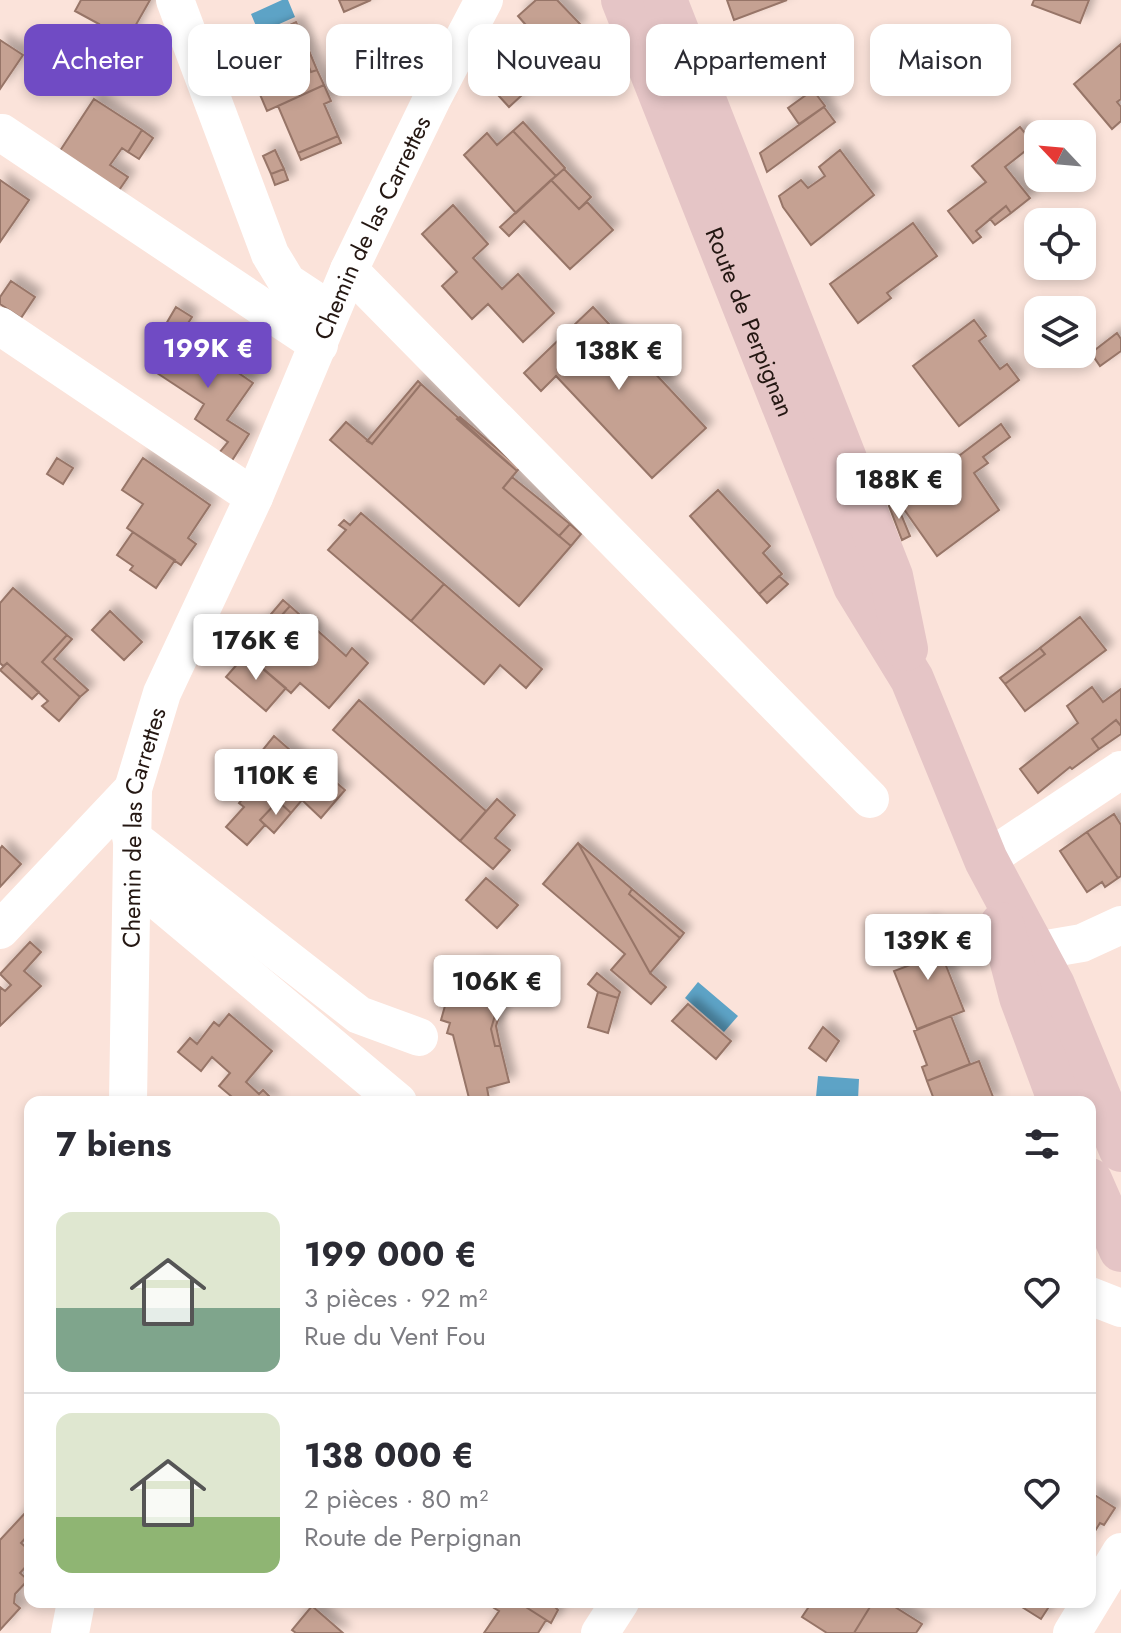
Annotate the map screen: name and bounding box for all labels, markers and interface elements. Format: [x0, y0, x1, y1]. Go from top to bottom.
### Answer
chip: Acheter [24, 24, 172, 96]
chip: Louer [188, 24, 310, 96]
chip: Filtres [326, 24, 452, 96]
chip: Nouveau [468, 24, 630, 96]
chip: Appartement [646, 24, 854, 96]
chip: Maison [870, 24, 1011, 96]
street label: Chemin de las Carrettes [304, 110, 439, 345]
north arrow [1024, 120, 1096, 192]
map controls [1024, 120, 1096, 368]
button: locate [1024, 208, 1096, 280]
street label: Route de Perpignan [697, 222, 804, 422]
button: layers [1024, 296, 1096, 368]
pin: 199K € [143, 322, 273, 390]
pin: 138K € [554, 324, 684, 392]
text: 199K € [162, 329, 254, 367]
text: 138K € [575, 331, 663, 369]
pin: 188K € [834, 453, 964, 521]
text: 188K € [855, 460, 943, 498]
pin: 176K € [191, 614, 321, 682]
text: 176K € [211, 621, 301, 659]
street label: Chemin de las Carrettes [113, 703, 174, 948]
pin: 110K € [211, 749, 341, 817]
text: 110K € [233, 756, 319, 794]
pin: 139K € [863, 914, 993, 982]
text: 139K € [883, 921, 973, 959]
pin: 106K € [432, 955, 562, 1023]
text: 106K € [452, 962, 542, 1000]
text: 7 biens [56, 1120, 172, 1169]
icon: filters [1020, 1122, 1064, 1166]
text: 199 000 € [304, 1230, 477, 1279]
icon: home [120, 1244, 216, 1340]
icon: heart [1020, 1270, 1064, 1314]
text: 3 pièces · 92 m² [304, 1279, 488, 1317]
text: Rue du Vent Fou [304, 1317, 486, 1355]
text: 138 000 € [304, 1431, 474, 1480]
icon: home [120, 1445, 216, 1541]
icon: heart [1020, 1471, 1064, 1515]
text: 2 pièces · 80 m² [304, 1480, 488, 1518]
text: Route de Perpignan [304, 1518, 522, 1556]

